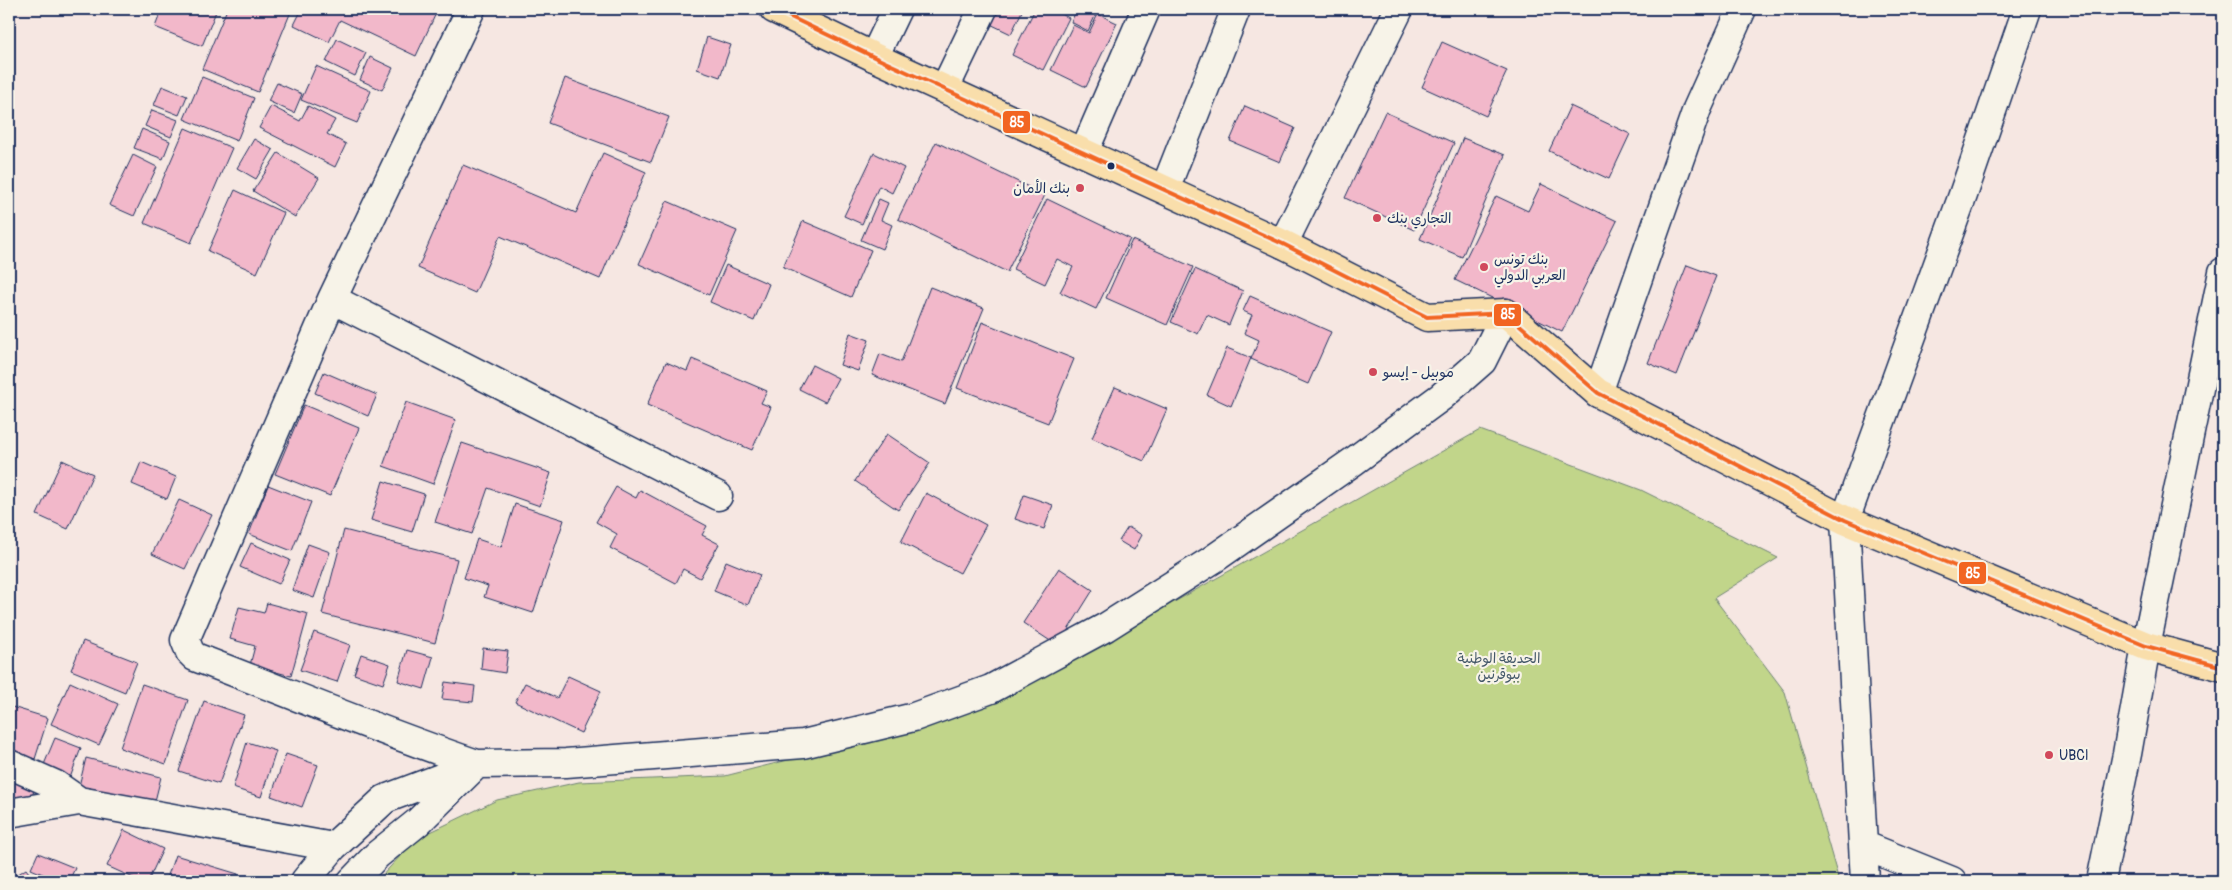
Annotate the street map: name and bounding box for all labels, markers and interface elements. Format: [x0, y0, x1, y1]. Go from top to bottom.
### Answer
line badge: 85 [1002, 110, 1031, 134]
text: 85 [1010, 114, 1025, 131]
unlabelled marker [1106, 161, 1116, 171]
place label: بنك الأمان [1013, 179, 1070, 197]
marker: بنك الأمان [1074, 182, 1086, 194]
place label: التجاري بنك [1387, 210, 1451, 229]
marker: التجاري بنك [1371, 212, 1383, 224]
place label: بنك تونس العربي الدولي [1494, 251, 1566, 288]
marker: بنك تونس العربي الدولي [1478, 261, 1490, 273]
line badge: 85 [1493, 303, 1522, 327]
text: 85 [1501, 306, 1516, 323]
place label: موبيل - إيسو [1382, 364, 1454, 381]
marker: موبيل - إيسو [1367, 366, 1379, 378]
line badge: 85 [1958, 561, 1987, 585]
text: 85 [1966, 565, 1981, 582]
park label: الحديقة الوطنية ببوقرنين [1458, 650, 1540, 683]
place label: UBCI [2059, 747, 2089, 764]
marker: UBCI [2043, 749, 2055, 761]

